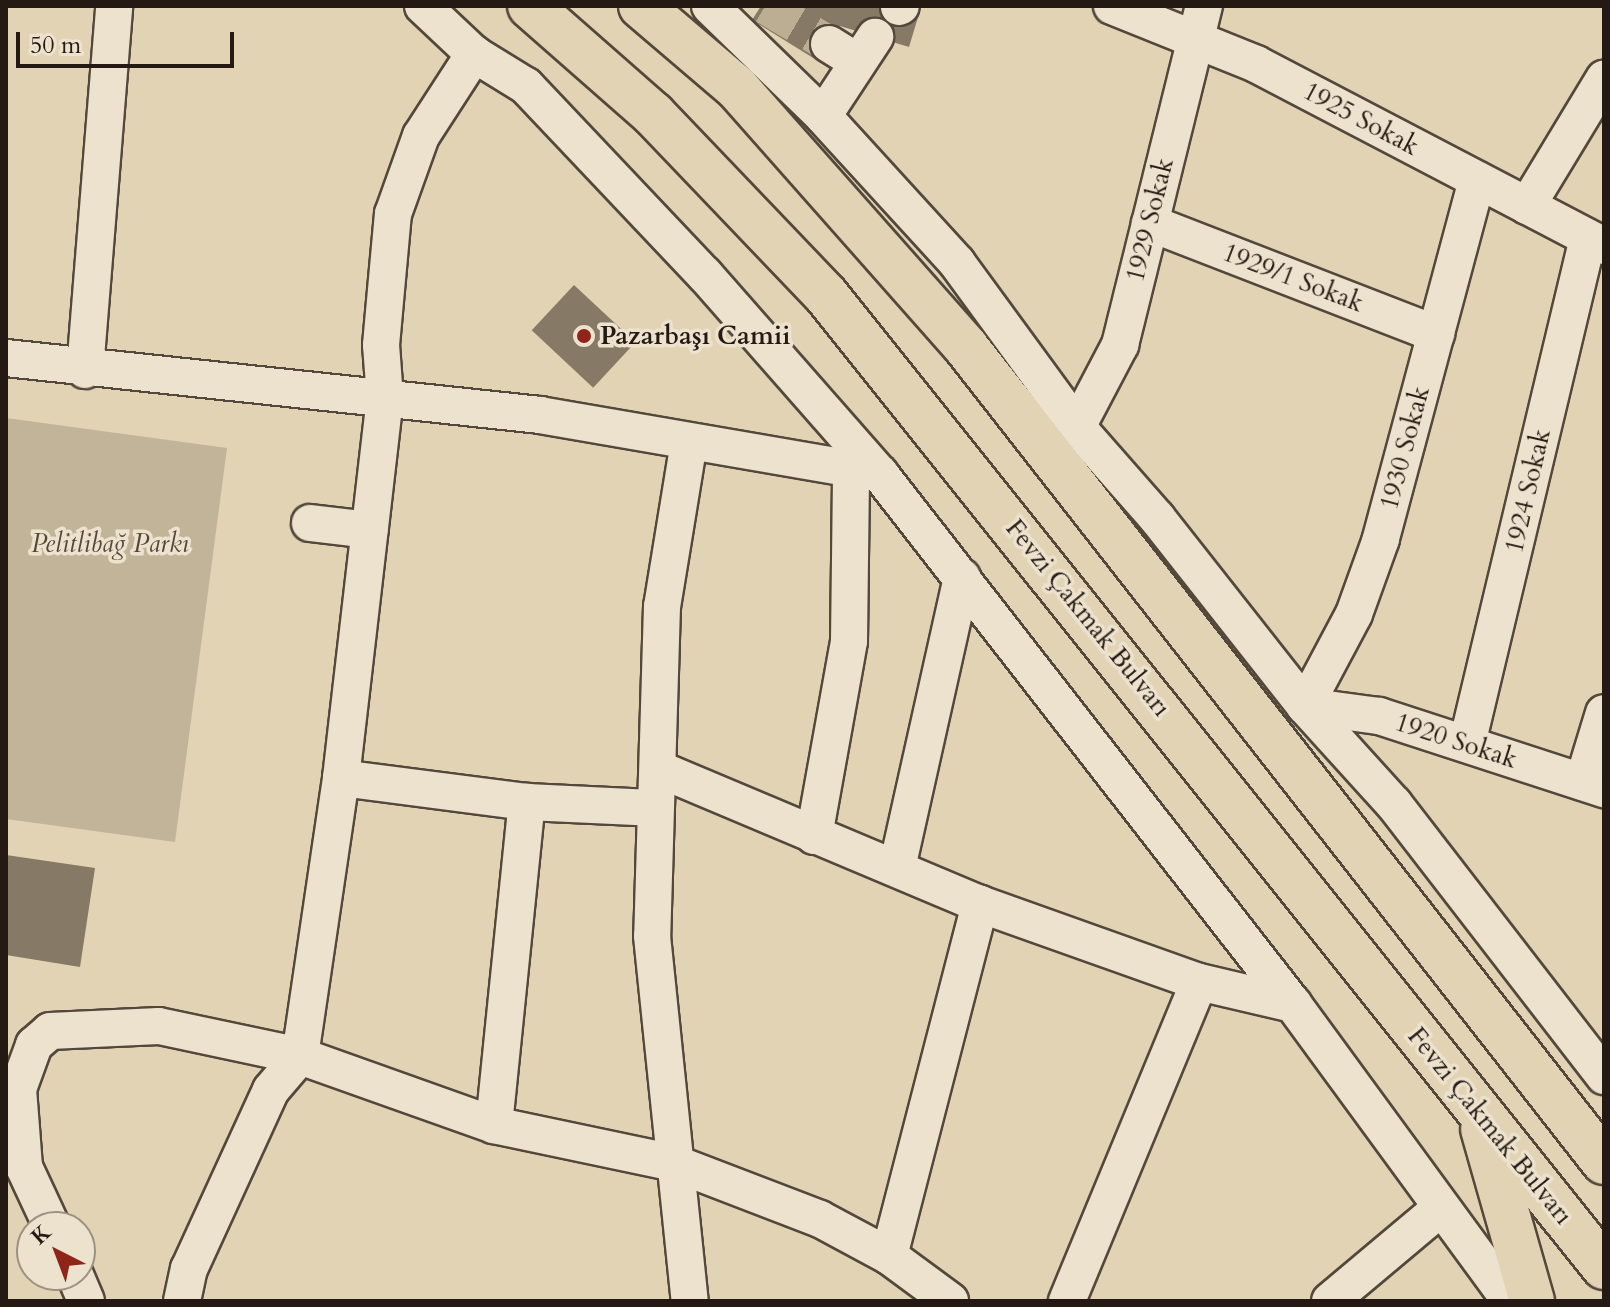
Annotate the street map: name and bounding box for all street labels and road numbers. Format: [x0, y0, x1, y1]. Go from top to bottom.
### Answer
street label: 1925 Sokak [1298, 76, 1424, 162]
street label: 1929 Sokak [1120, 155, 1180, 285]
street label: 1929/1 Sokak [1218, 237, 1368, 319]
street label: 1930 Sokak [1374, 383, 1436, 513]
street label: 1924 Sokak [1499, 426, 1557, 556]
street label: Fevzi Çakmak Bulvarı [999, 513, 1177, 723]
street label: 1920 Sokak [1391, 707, 1521, 775]
street label: Fevzi Çakmak Bulvarı [1401, 1021, 1579, 1231]

